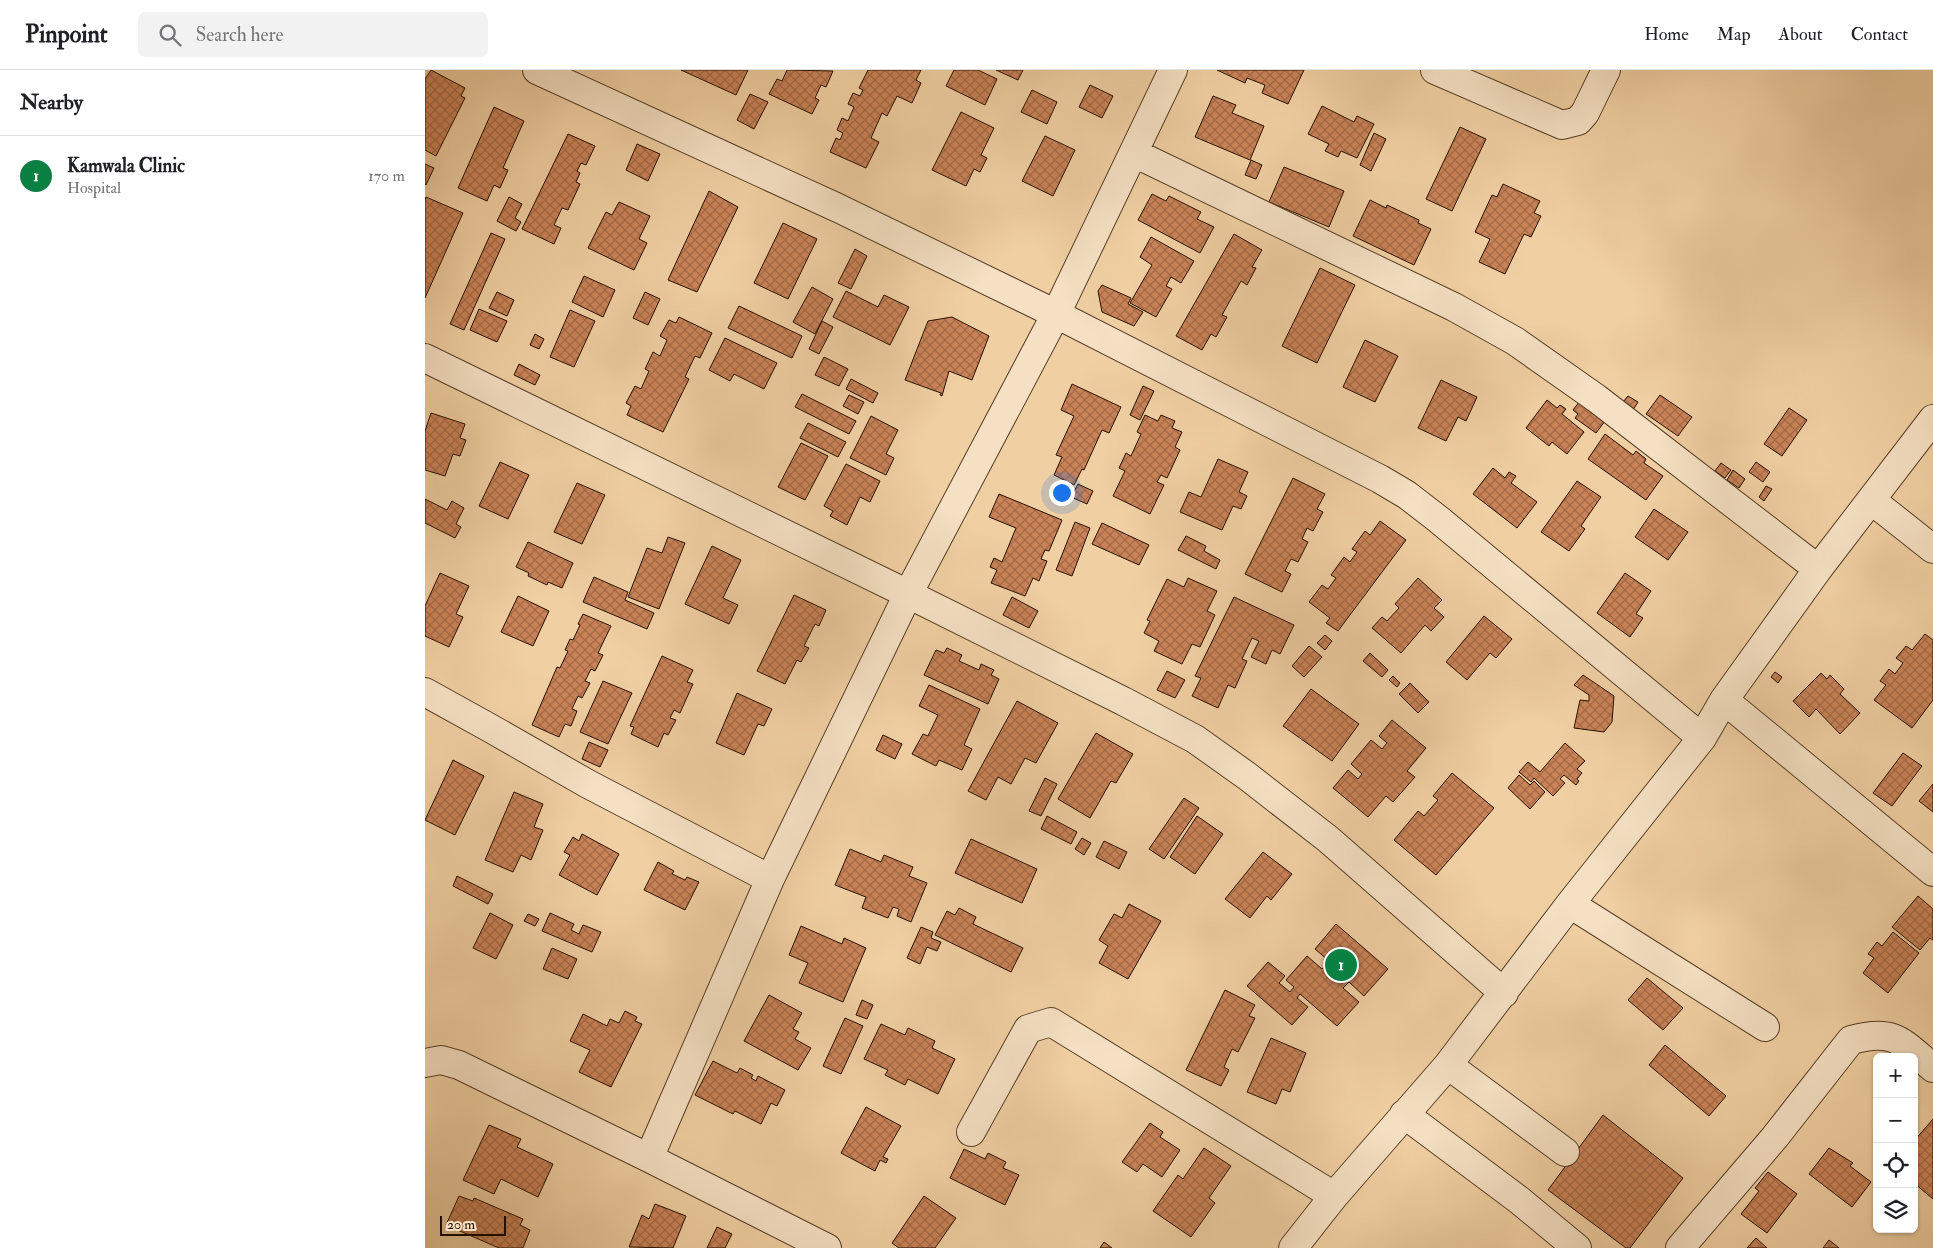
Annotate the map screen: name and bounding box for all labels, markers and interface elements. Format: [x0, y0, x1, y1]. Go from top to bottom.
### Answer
search box [138, 12, 488, 57]
text: Pinpoint [25, 19, 108, 50]
icon: search [156, 21, 184, 49]
text: Search here [196, 23, 283, 47]
text: Home [1644, 23, 1689, 46]
text: Map [1717, 23, 1751, 46]
text: About [1779, 23, 1823, 46]
text: Contact [1851, 23, 1908, 46]
text: Nearby [20, 89, 83, 116]
text: Kamwala Clinic [67, 154, 185, 178]
text: 1 [33, 166, 39, 186]
text: 170 m [368, 166, 405, 186]
text: Hospital [67, 178, 121, 198]
your location [1049, 480, 1075, 506]
pin: 1 [1325, 946, 1357, 984]
map controls [1873, 1053, 1918, 1233]
button: + [1873, 1053, 1918, 1098]
button: − [1873, 1098, 1918, 1143]
button: locate [1873, 1143, 1918, 1188]
button: layers [1873, 1188, 1918, 1233]
scale bar [440, 1213, 506, 1236]
text: 20 m [447, 1216, 475, 1233]

